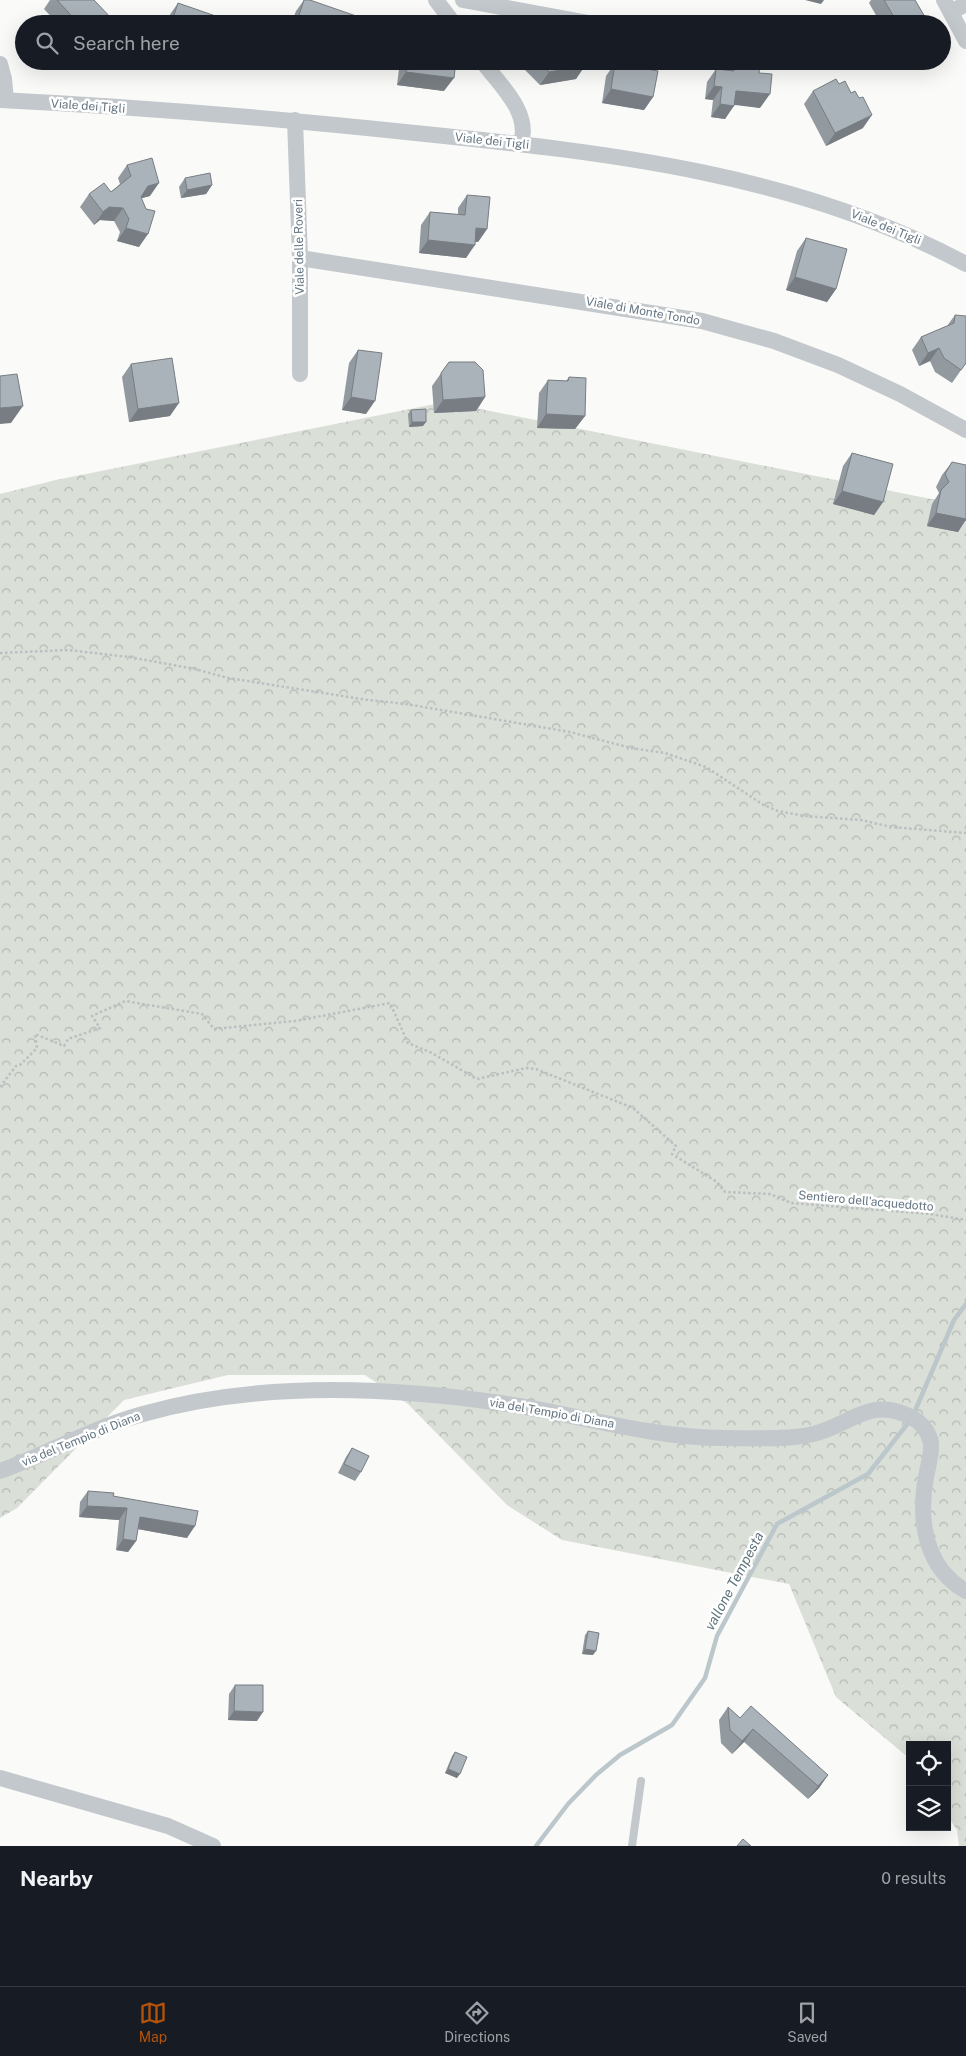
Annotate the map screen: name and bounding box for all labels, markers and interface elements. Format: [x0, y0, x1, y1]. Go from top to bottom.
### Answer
search box [15, 15, 951, 70]
icon: search [33, 29, 61, 57]
text: Search here [73, 32, 180, 54]
street label: Viale dei Tigli [50, 96, 126, 116]
street label: Viale dei Tigli [454, 130, 530, 152]
street label: Viale delle Roveri [291, 199, 307, 295]
street label: Viale dei Tigli [849, 207, 923, 247]
street label: Viale di Monte Tondo [585, 294, 701, 328]
street label: Sentiero dell'acquedotto [798, 1188, 935, 1214]
street label: via del Tempio di Diana [488, 1395, 616, 1431]
street label: via del Tempio di Diana [20, 1409, 142, 1469]
water label: vallone Tempesta [701, 1529, 767, 1633]
map controls [906, 1741, 951, 1831]
button: locate [906, 1741, 951, 1786]
button: layers [906, 1786, 951, 1831]
text: Nearby [20, 1866, 93, 1891]
text: 0 results [881, 1869, 946, 1888]
tab: Map [139, 1999, 167, 2045]
tab: Directions [444, 1999, 510, 2045]
tab: Saved [787, 1999, 827, 2045]

